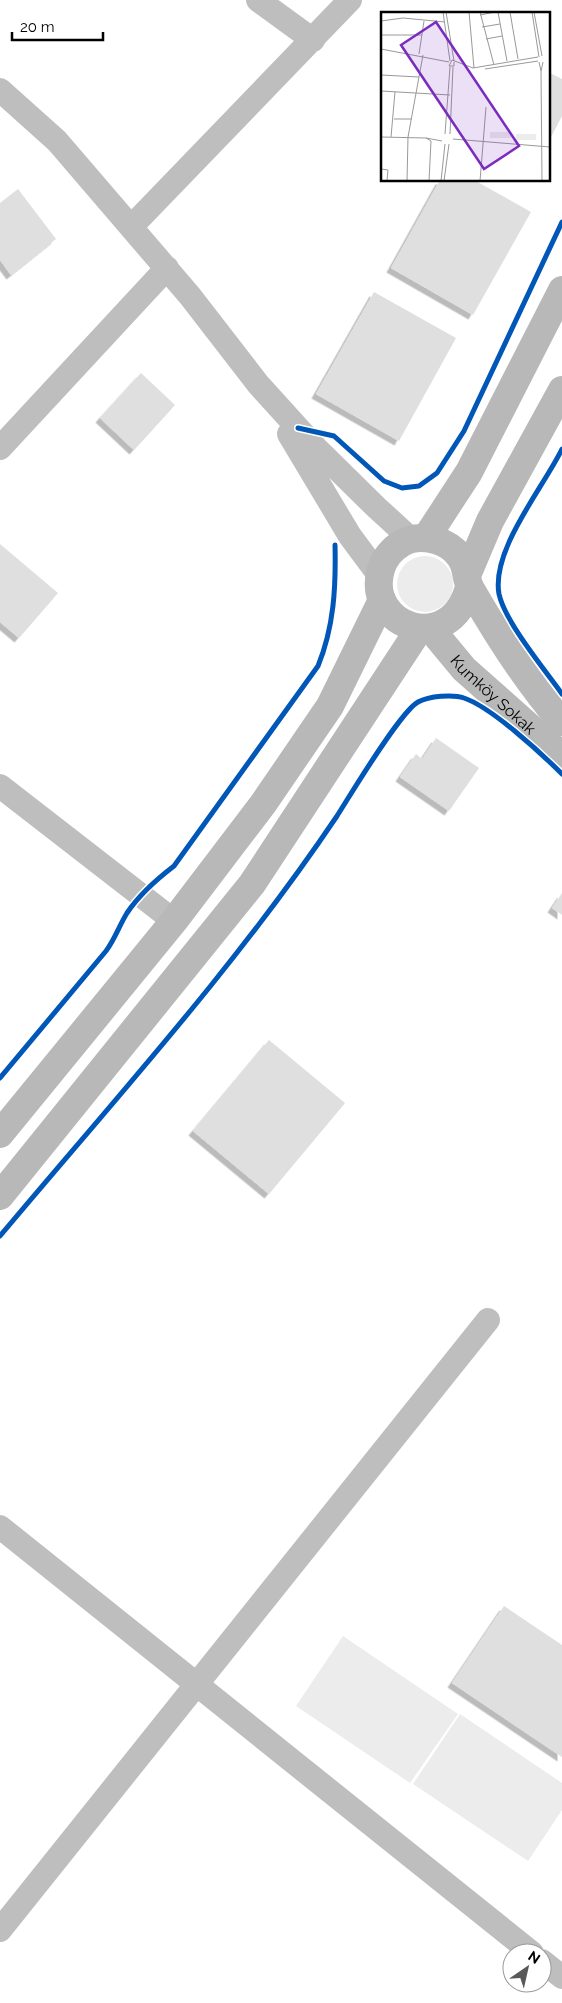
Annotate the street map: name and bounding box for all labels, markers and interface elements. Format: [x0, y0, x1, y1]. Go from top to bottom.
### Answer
scale bar [12, 10, 104, 42]
inset map [381, 12, 550, 181]
text: 20 m [20, 18, 55, 36]
street label: Kumköy Sokak [447, 651, 540, 738]
north arrow [502, 1943, 552, 1993]
text: N [525, 1948, 543, 1967]

